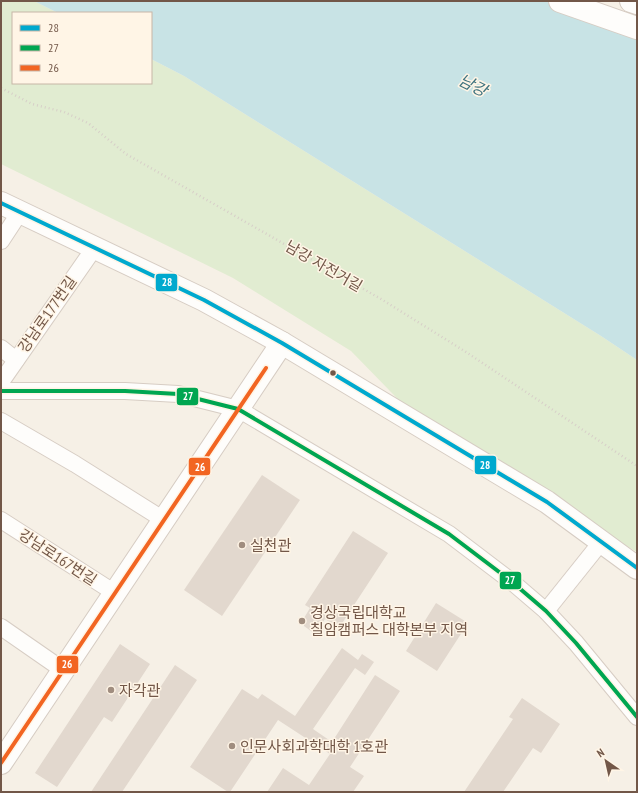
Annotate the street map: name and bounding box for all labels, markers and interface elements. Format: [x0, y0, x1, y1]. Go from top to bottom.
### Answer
legend [12, 12, 152, 84]
text: 28 [48, 20, 59, 35]
text: 27 [48, 40, 59, 55]
text: 26 [48, 60, 59, 75]
water label: 남강 [455, 69, 493, 102]
street label: 남강 자전거길 [282, 236, 366, 296]
street label: 강남로177번길 [14, 272, 80, 356]
line badge: 28 [155, 273, 178, 292]
text: 28 [162, 275, 172, 289]
unlabelled marker [328, 368, 338, 378]
line badge: 27 [176, 387, 199, 406]
text: 27 [183, 389, 193, 403]
line badge: 28 [474, 455, 497, 475]
line badge: 26 [188, 457, 211, 476]
text: 28 [480, 458, 490, 472]
text: 26 [195, 460, 205, 474]
street label: 강남로167번길 [15, 525, 101, 589]
place label: 실천관 [250, 536, 292, 555]
marker: 실천관 [237, 540, 247, 550]
line badge: 27 [499, 571, 522, 590]
text: 27 [505, 573, 515, 587]
place label: 경상국립대학교 칠암캠퍼스 대학본부 지역 [310, 603, 468, 639]
marker: 경상국립대학교 칠암캠퍼스 대학본부 지역 [297, 616, 307, 626]
line badge: 26 [56, 655, 79, 674]
text: 26 [62, 657, 72, 671]
place label: 자각관 [119, 681, 161, 700]
marker: 자각관 [106, 685, 116, 695]
place label: 인문사회과학대학 1호관 [240, 737, 388, 756]
marker: 인문사회과학대학 1호관 [227, 741, 237, 751]
north arrow [586, 741, 626, 781]
text: N [594, 745, 607, 760]

